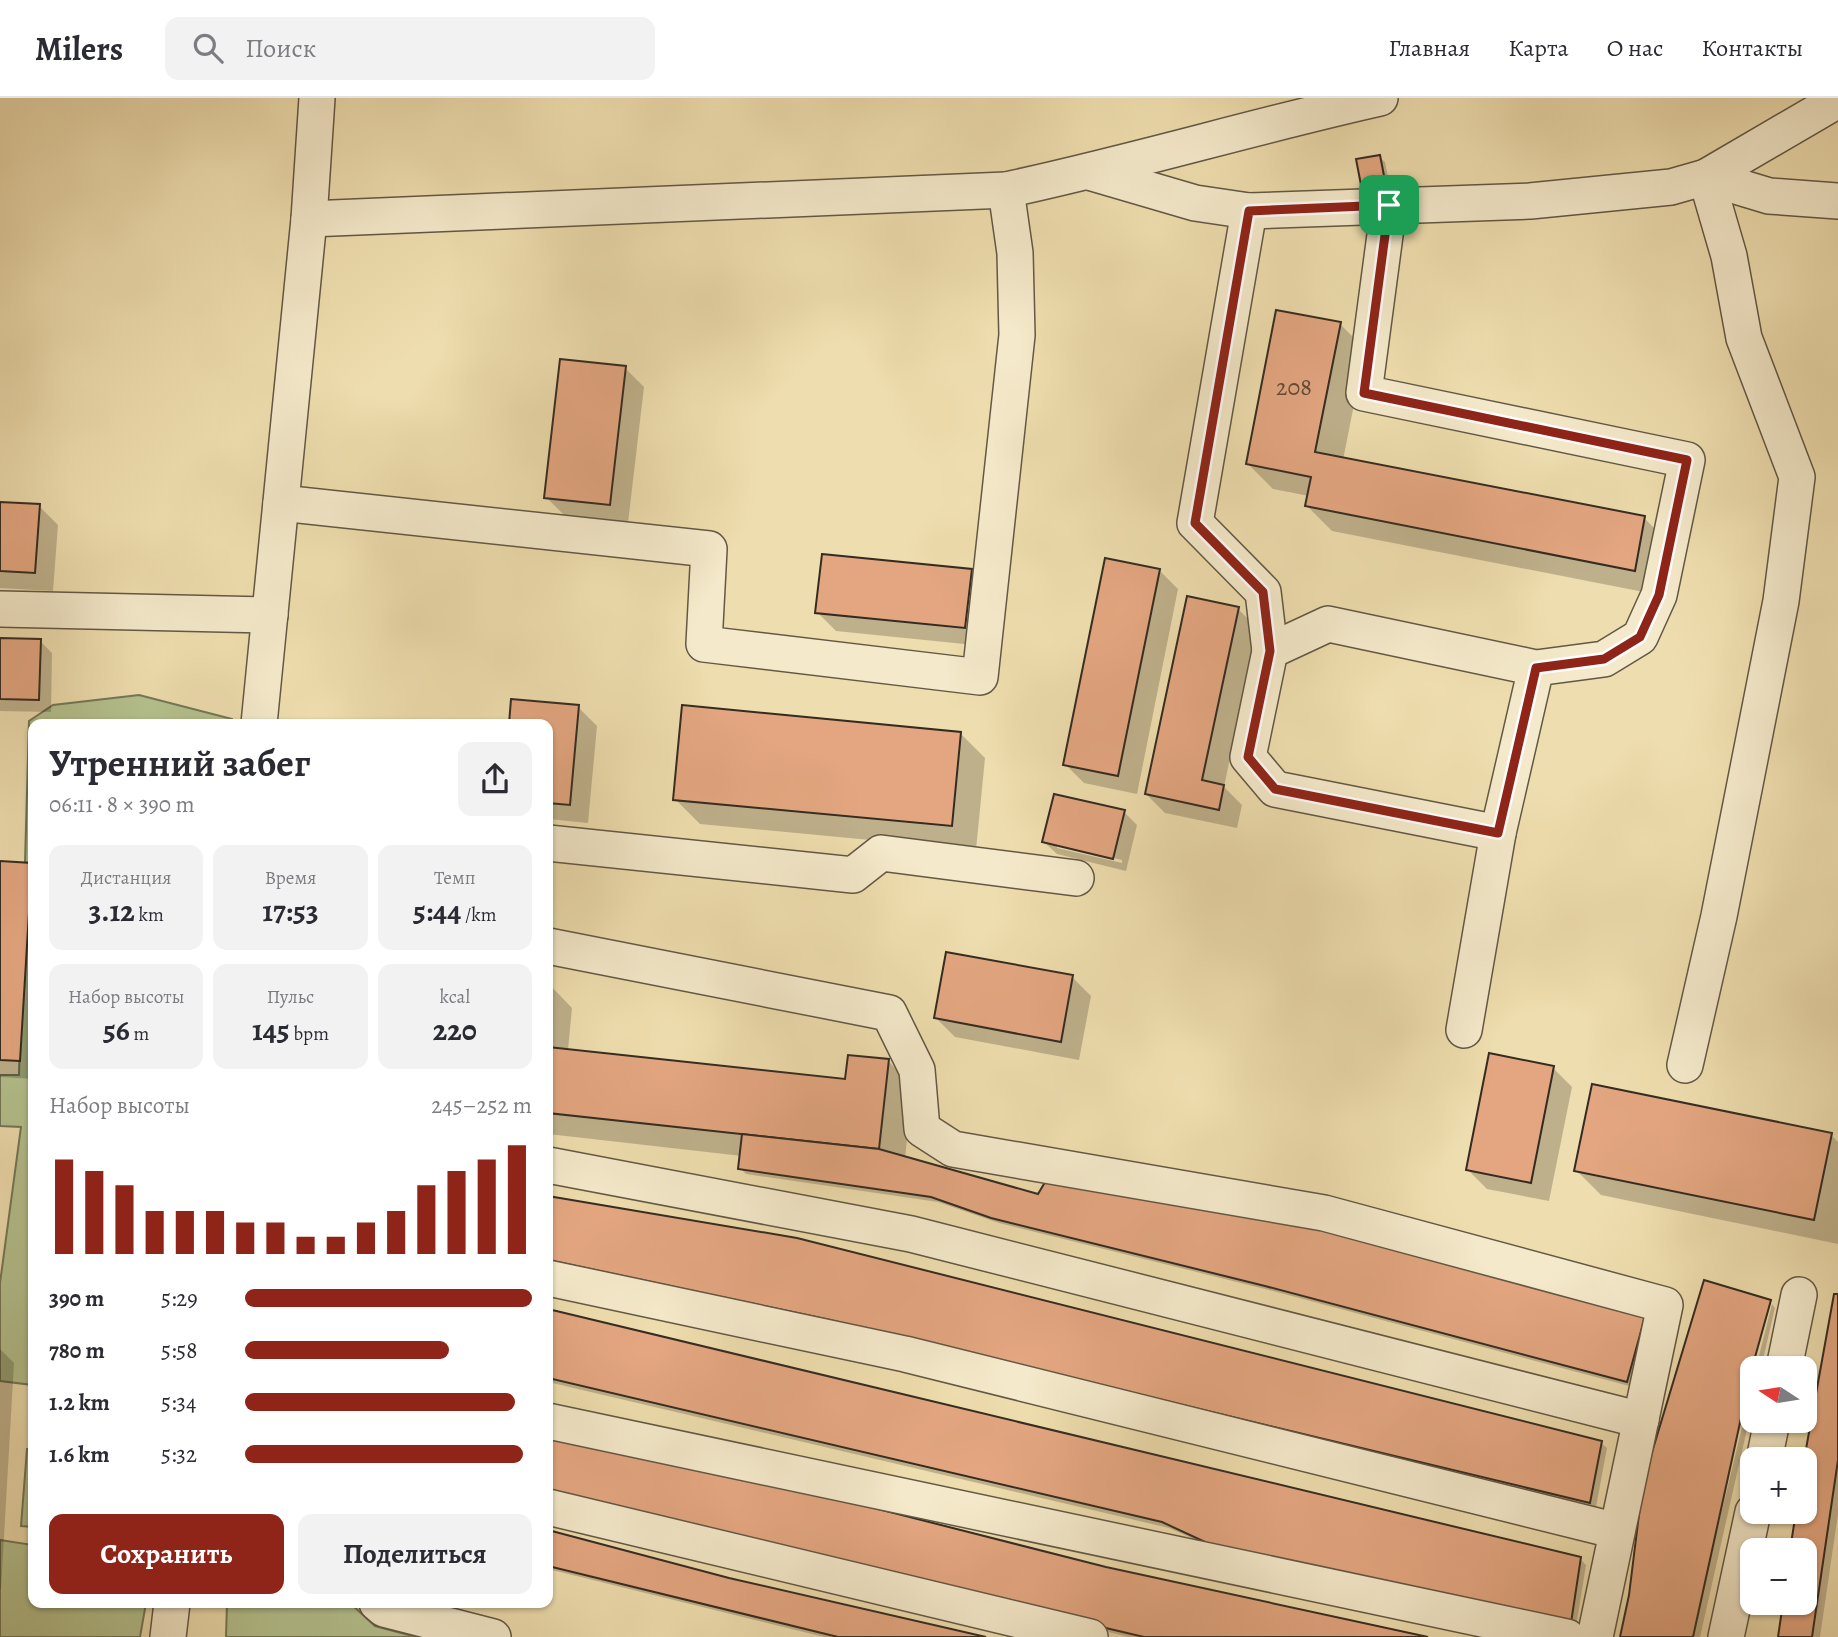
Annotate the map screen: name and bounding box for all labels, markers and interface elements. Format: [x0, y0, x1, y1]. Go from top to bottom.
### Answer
search box [165, 17, 655, 80]
text: Milers [35, 26, 123, 71]
icon: search [189, 29, 227, 67]
text: Поиск [245, 31, 316, 66]
text: Главная [1389, 32, 1470, 64]
text: Карта [1508, 32, 1569, 64]
text: О нас [1607, 32, 1663, 64]
text: Контакты [1701, 32, 1803, 64]
pin [1359, 175, 1419, 235]
icon: arrive [1370, 186, 1408, 224]
house number: 208 [1276, 371, 1312, 403]
text: Утренний забег [49, 737, 310, 789]
button: share [458, 742, 532, 816]
text: 06:11 · 8 × 390 m [49, 789, 195, 820]
text: Дистанция [81, 865, 171, 891]
text: Время [265, 865, 316, 891]
text: Темп [434, 865, 476, 891]
text: 3.12 [88, 891, 135, 931]
text: 17:53 [262, 891, 319, 931]
text: 5:44 [413, 891, 461, 931]
text: km [135, 902, 164, 928]
text: /km [461, 902, 497, 928]
text: Набор высоты [68, 984, 184, 1010]
text: Пульс [267, 984, 314, 1010]
text: kcal [440, 984, 470, 1010]
text: 56 [103, 1010, 130, 1050]
text: 145 [252, 1010, 290, 1050]
text: 220 [433, 1010, 477, 1050]
text: m [130, 1021, 149, 1047]
text: bpm [290, 1021, 329, 1047]
text: Набор высоты [49, 1090, 190, 1121]
text: 245–252 m [431, 1090, 532, 1121]
text: 390 m [49, 1283, 104, 1314]
text: 5:29 [161, 1283, 198, 1314]
text: 780 m [49, 1335, 105, 1366]
text: 5:58 [161, 1335, 197, 1366]
north arrow [1740, 1356, 1816, 1433]
map controls [1740, 1356, 1817, 1615]
text: 1.2 km [49, 1387, 110, 1418]
text: 5:34 [161, 1387, 196, 1418]
text: 1.6 km [49, 1439, 109, 1470]
text: 5:32 [161, 1439, 197, 1470]
button: + [1740, 1447, 1817, 1524]
button: Сохранить [49, 1514, 284, 1594]
button: Поделиться [298, 1514, 532, 1594]
button: − [1740, 1538, 1817, 1615]

